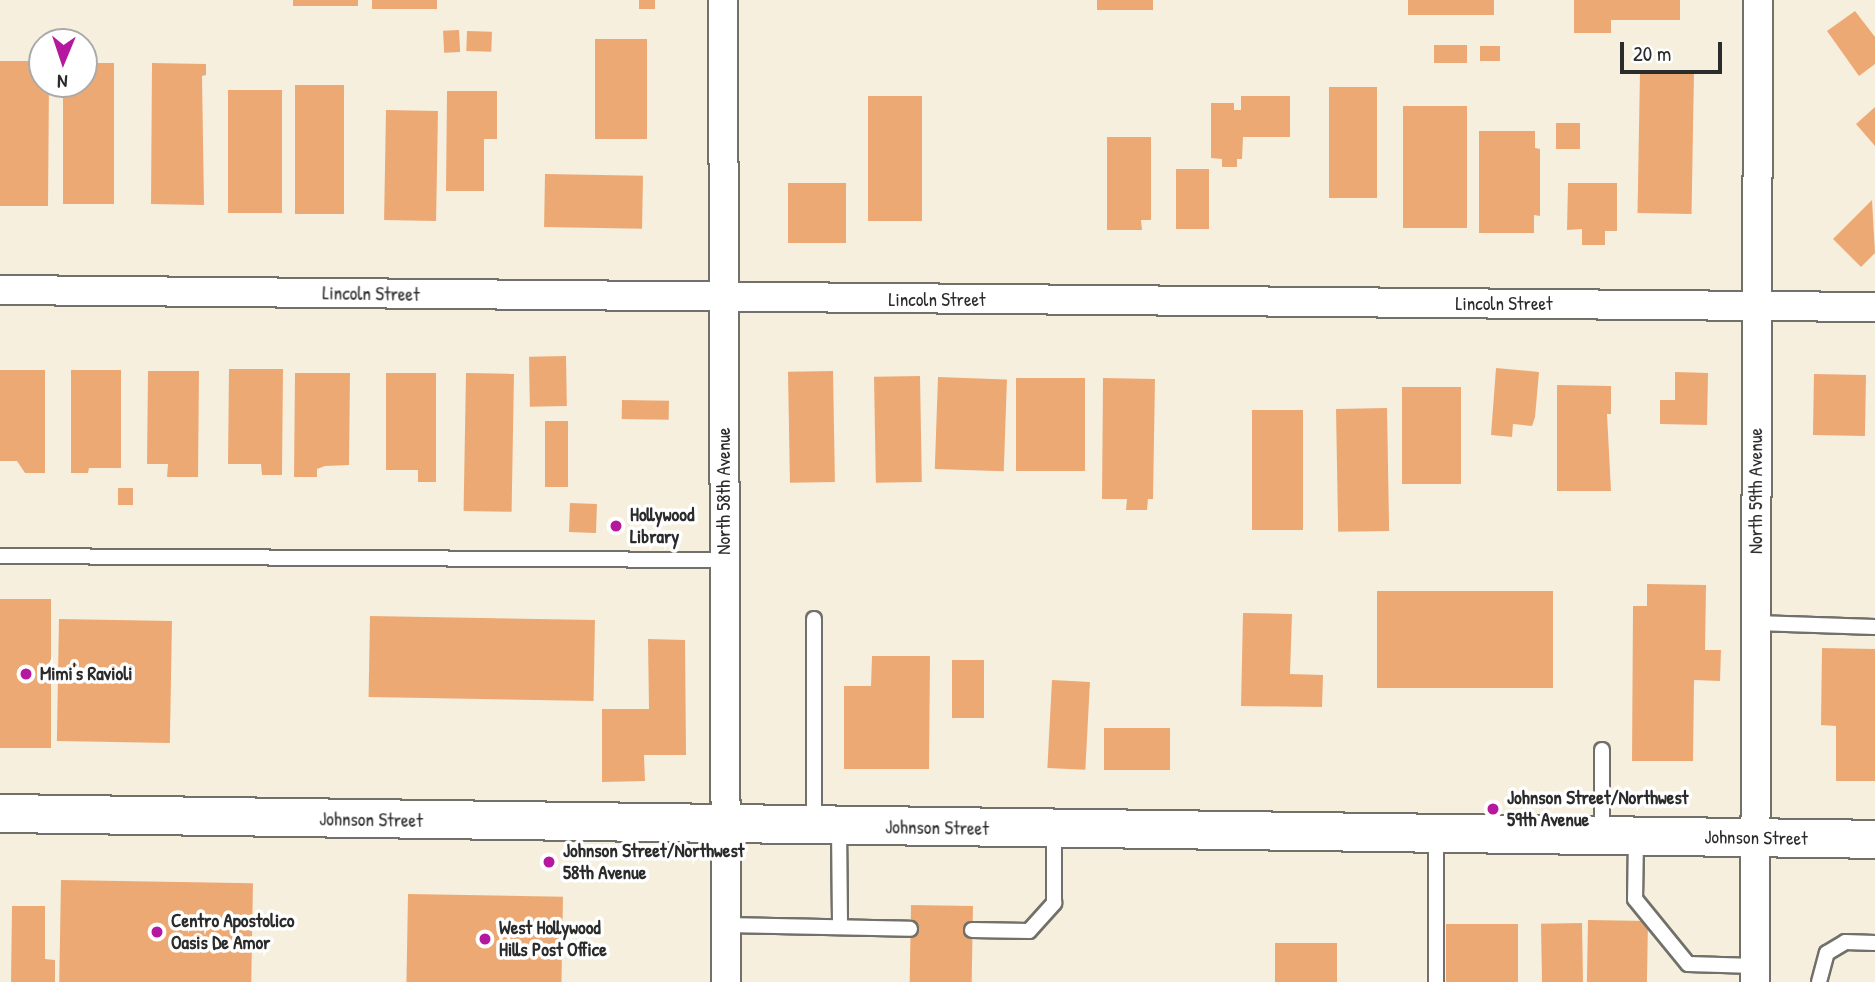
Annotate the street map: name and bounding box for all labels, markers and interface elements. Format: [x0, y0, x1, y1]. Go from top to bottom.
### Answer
north arrow [28, 28, 98, 98]
scale bar [1623, 28, 1724, 72]
text: 20 m [1633, 39, 1671, 68]
text: N [57, 69, 68, 95]
street label: Lincoln Street [322, 282, 420, 306]
street label: Lincoln Street [888, 289, 986, 311]
street label: Lincoln Street [1455, 293, 1553, 315]
street label: North 58th Avenue [713, 427, 735, 555]
street label: North 59th Avenue [1745, 428, 1767, 554]
place label: Hollywood Library [630, 504, 694, 548]
marker: Hollywood Library [608, 518, 624, 534]
place label: Mimi's Ravioli [40, 663, 132, 685]
marker: Mimi's Ravioli [18, 666, 34, 682]
place label: Johnson Street/Northwest 59th Avenue [1507, 787, 1688, 831]
marker: Johnson Street/Northwest 59th Avenue [1485, 801, 1501, 817]
street label: Johnson Street [319, 808, 423, 832]
street label: Johnson Street [885, 816, 989, 840]
street label: Johnson Street [1704, 826, 1808, 850]
place label: Johnson Street/Northwest 58th Avenue [563, 840, 744, 884]
marker: Johnson Street/Northwest 58th Avenue [541, 854, 557, 870]
place label: Centro Apostolico Oasis De Amor [171, 910, 294, 954]
place label: West Hollywood Hills Post Office [499, 917, 607, 961]
marker: Centro Apostolico Oasis De Amor [149, 924, 165, 940]
marker: West Hollywood Hills Post Office [477, 931, 493, 947]

